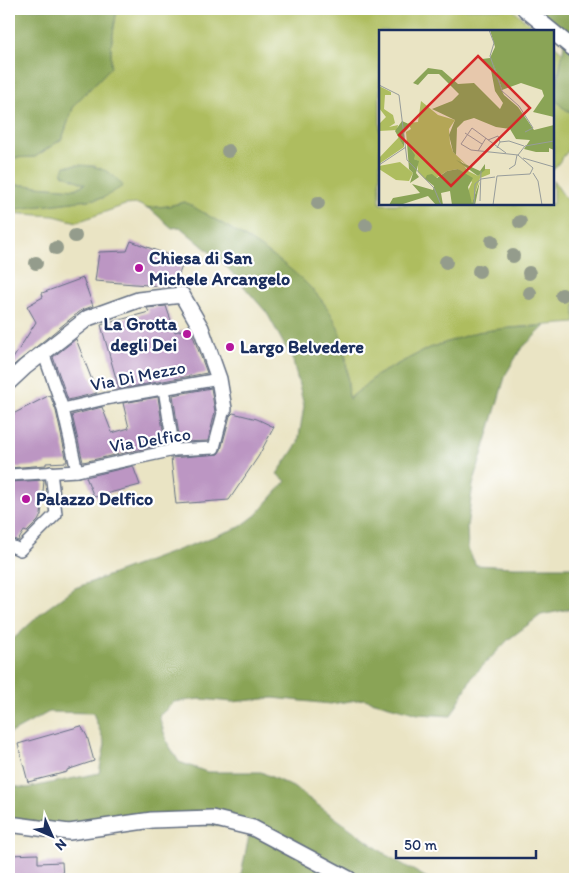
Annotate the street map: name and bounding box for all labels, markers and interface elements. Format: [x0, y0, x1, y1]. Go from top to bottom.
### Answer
inset map [379, 30, 554, 205]
place label: Chiesa di San Michele Arcangelo [149, 247, 290, 290]
marker: Chiesa di San Michele Arcangelo [133, 262, 145, 274]
place label: La Grotta degli Dei [104, 313, 178, 356]
marker: La Grotta degli Dei [181, 328, 193, 340]
place label: Largo Belvedere [240, 336, 364, 358]
marker: Largo Belvedere [224, 341, 236, 353]
street label: Via Di Mezzo [89, 356, 187, 396]
street label: Via Delfico [108, 423, 192, 457]
place label: Palazzo Delfico [36, 488, 153, 510]
marker: Palazzo Delfico [20, 493, 32, 505]
north arrow [28, 810, 78, 860]
scale bar [396, 828, 536, 860]
text: N [51, 835, 70, 854]
text: 50 m [404, 836, 437, 854]

